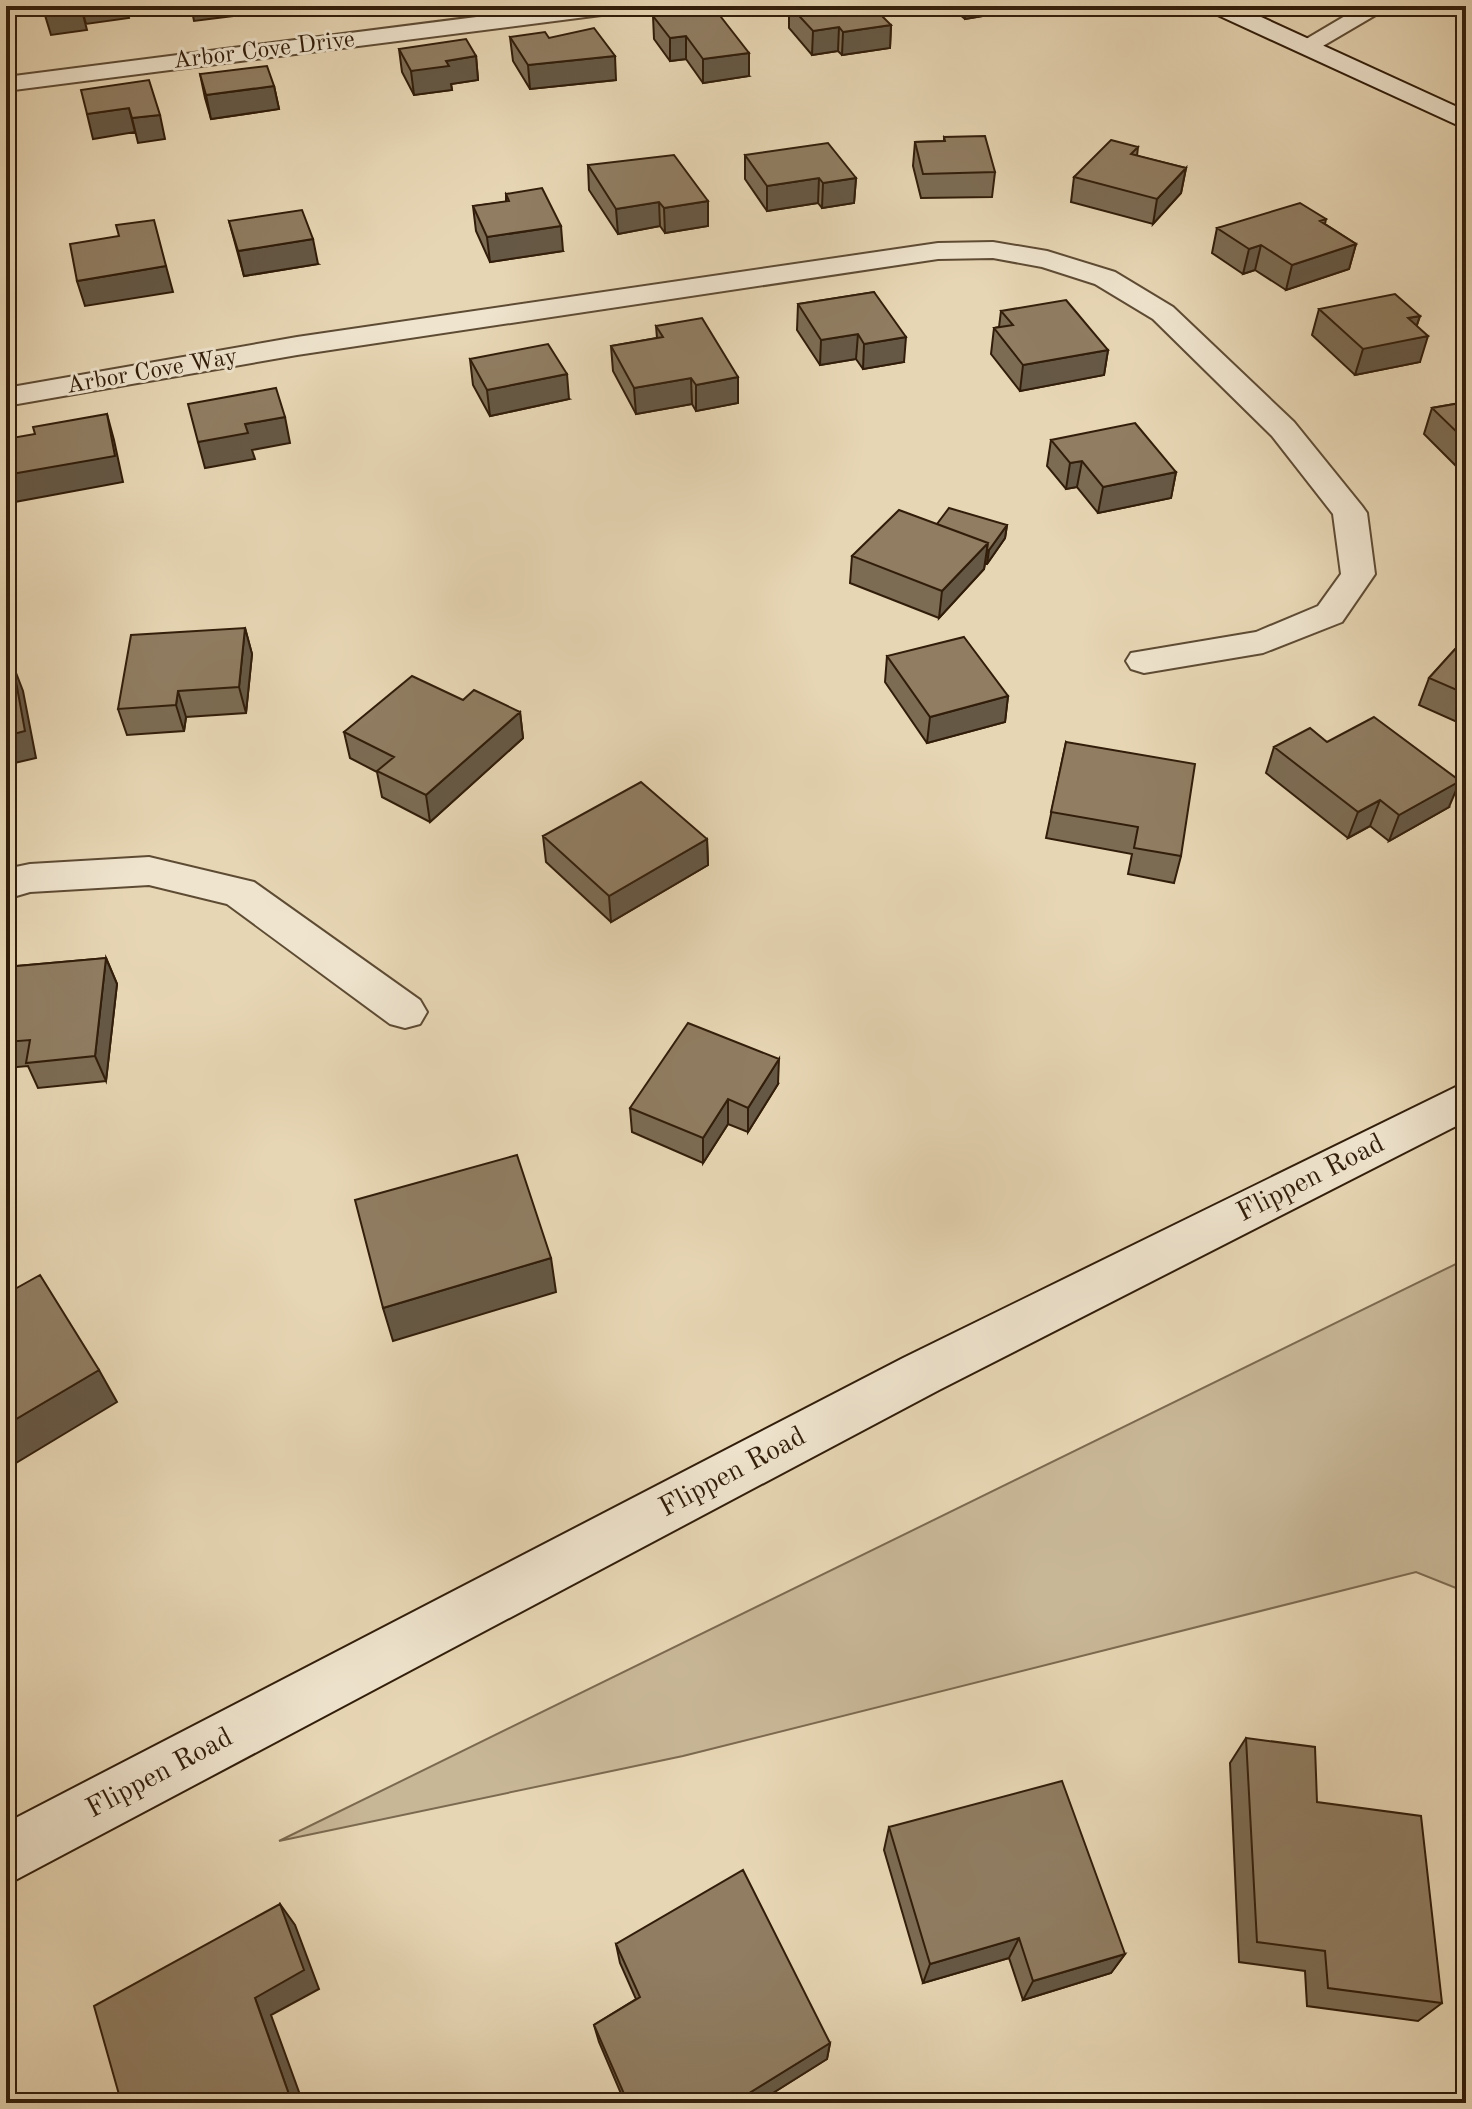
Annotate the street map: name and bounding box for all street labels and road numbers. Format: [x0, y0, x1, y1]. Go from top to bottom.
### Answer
street label: Arbor Cove Drive [172, 28, 356, 74]
street label: Arbor Cove Way [65, 345, 240, 399]
street label: Flippen Road [1233, 1130, 1389, 1228]
street label: Flippen Road [655, 1423, 811, 1523]
street label: Flippen Road [82, 1724, 238, 1824]

